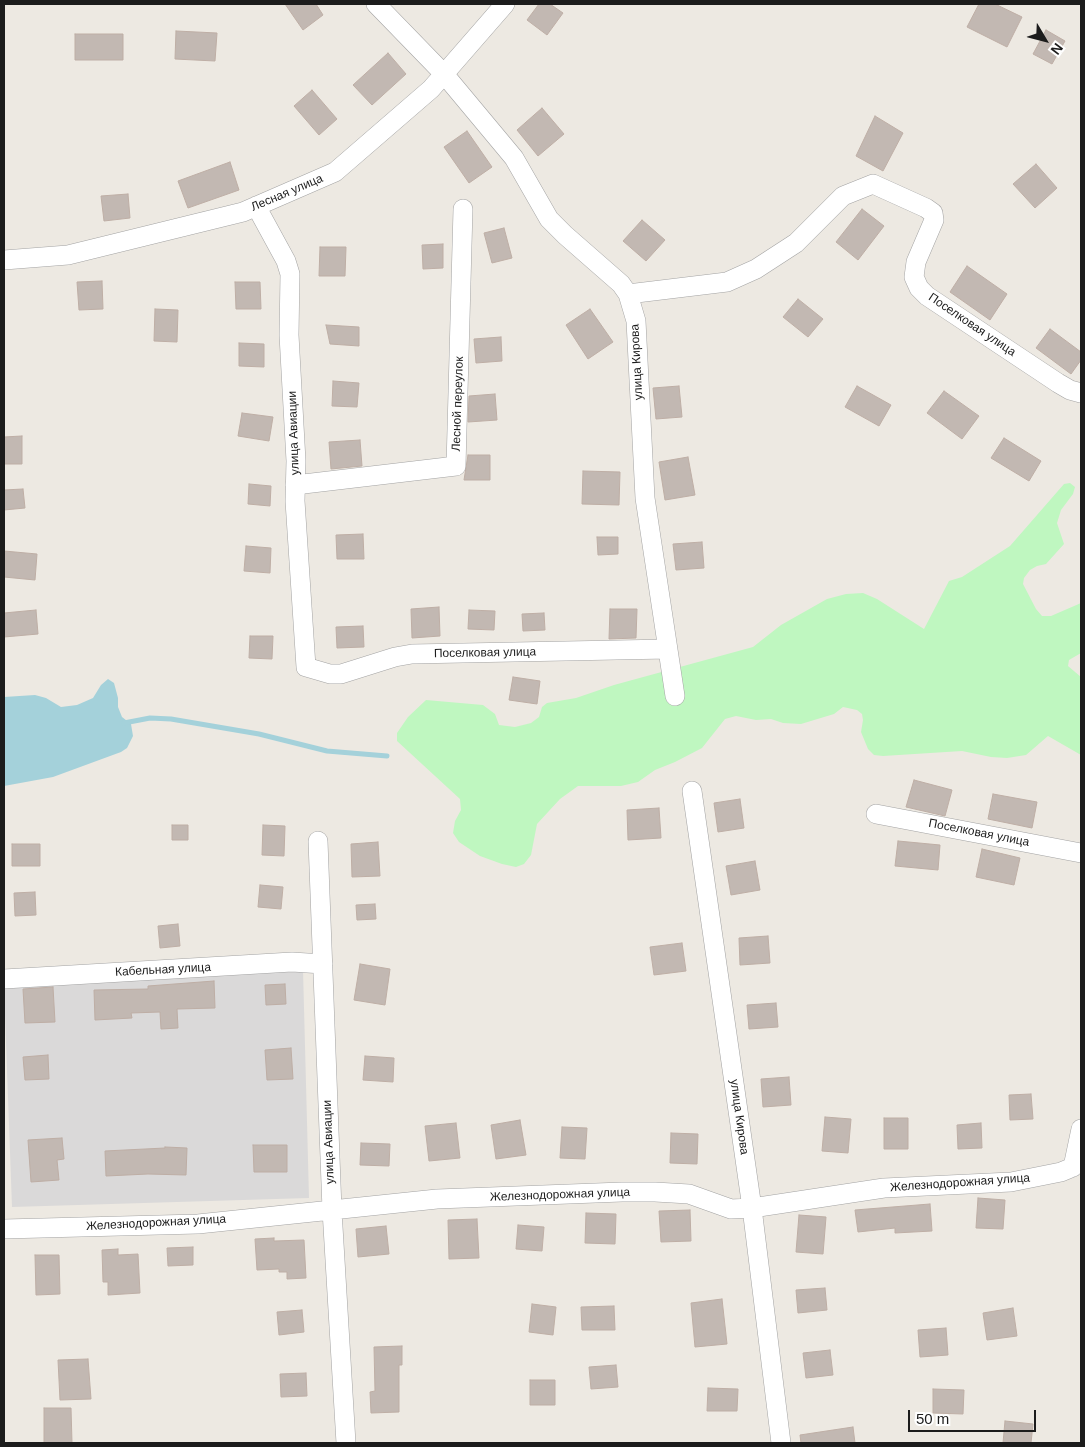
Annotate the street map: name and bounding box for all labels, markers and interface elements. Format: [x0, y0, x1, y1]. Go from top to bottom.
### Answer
north arrow [1020, 15, 1070, 65]
text: N [1048, 40, 1066, 58]
street label: Лесная улица [249, 171, 325, 215]
street label: Поселковая улица [926, 290, 1018, 360]
street label: улица Кирова [628, 324, 646, 400]
street label: Лесной переулок [449, 356, 467, 452]
street label: улица Авиации [285, 391, 303, 475]
street label: Поселковая улица [434, 645, 536, 661]
street label: Поселковая улица [927, 816, 1031, 850]
street label: Кабельная улица [115, 960, 211, 980]
street label: улица Кирова [727, 1078, 751, 1156]
street label: улица Авиации [320, 1100, 338, 1184]
street label: Железнодорожная улица [890, 1171, 1030, 1195]
street label: Железнодорожная улица [490, 1185, 630, 1205]
street label: Железнодорожная улица [86, 1212, 226, 1234]
scale bar [910, 1400, 1038, 1432]
text: 50 m [916, 1410, 949, 1427]

